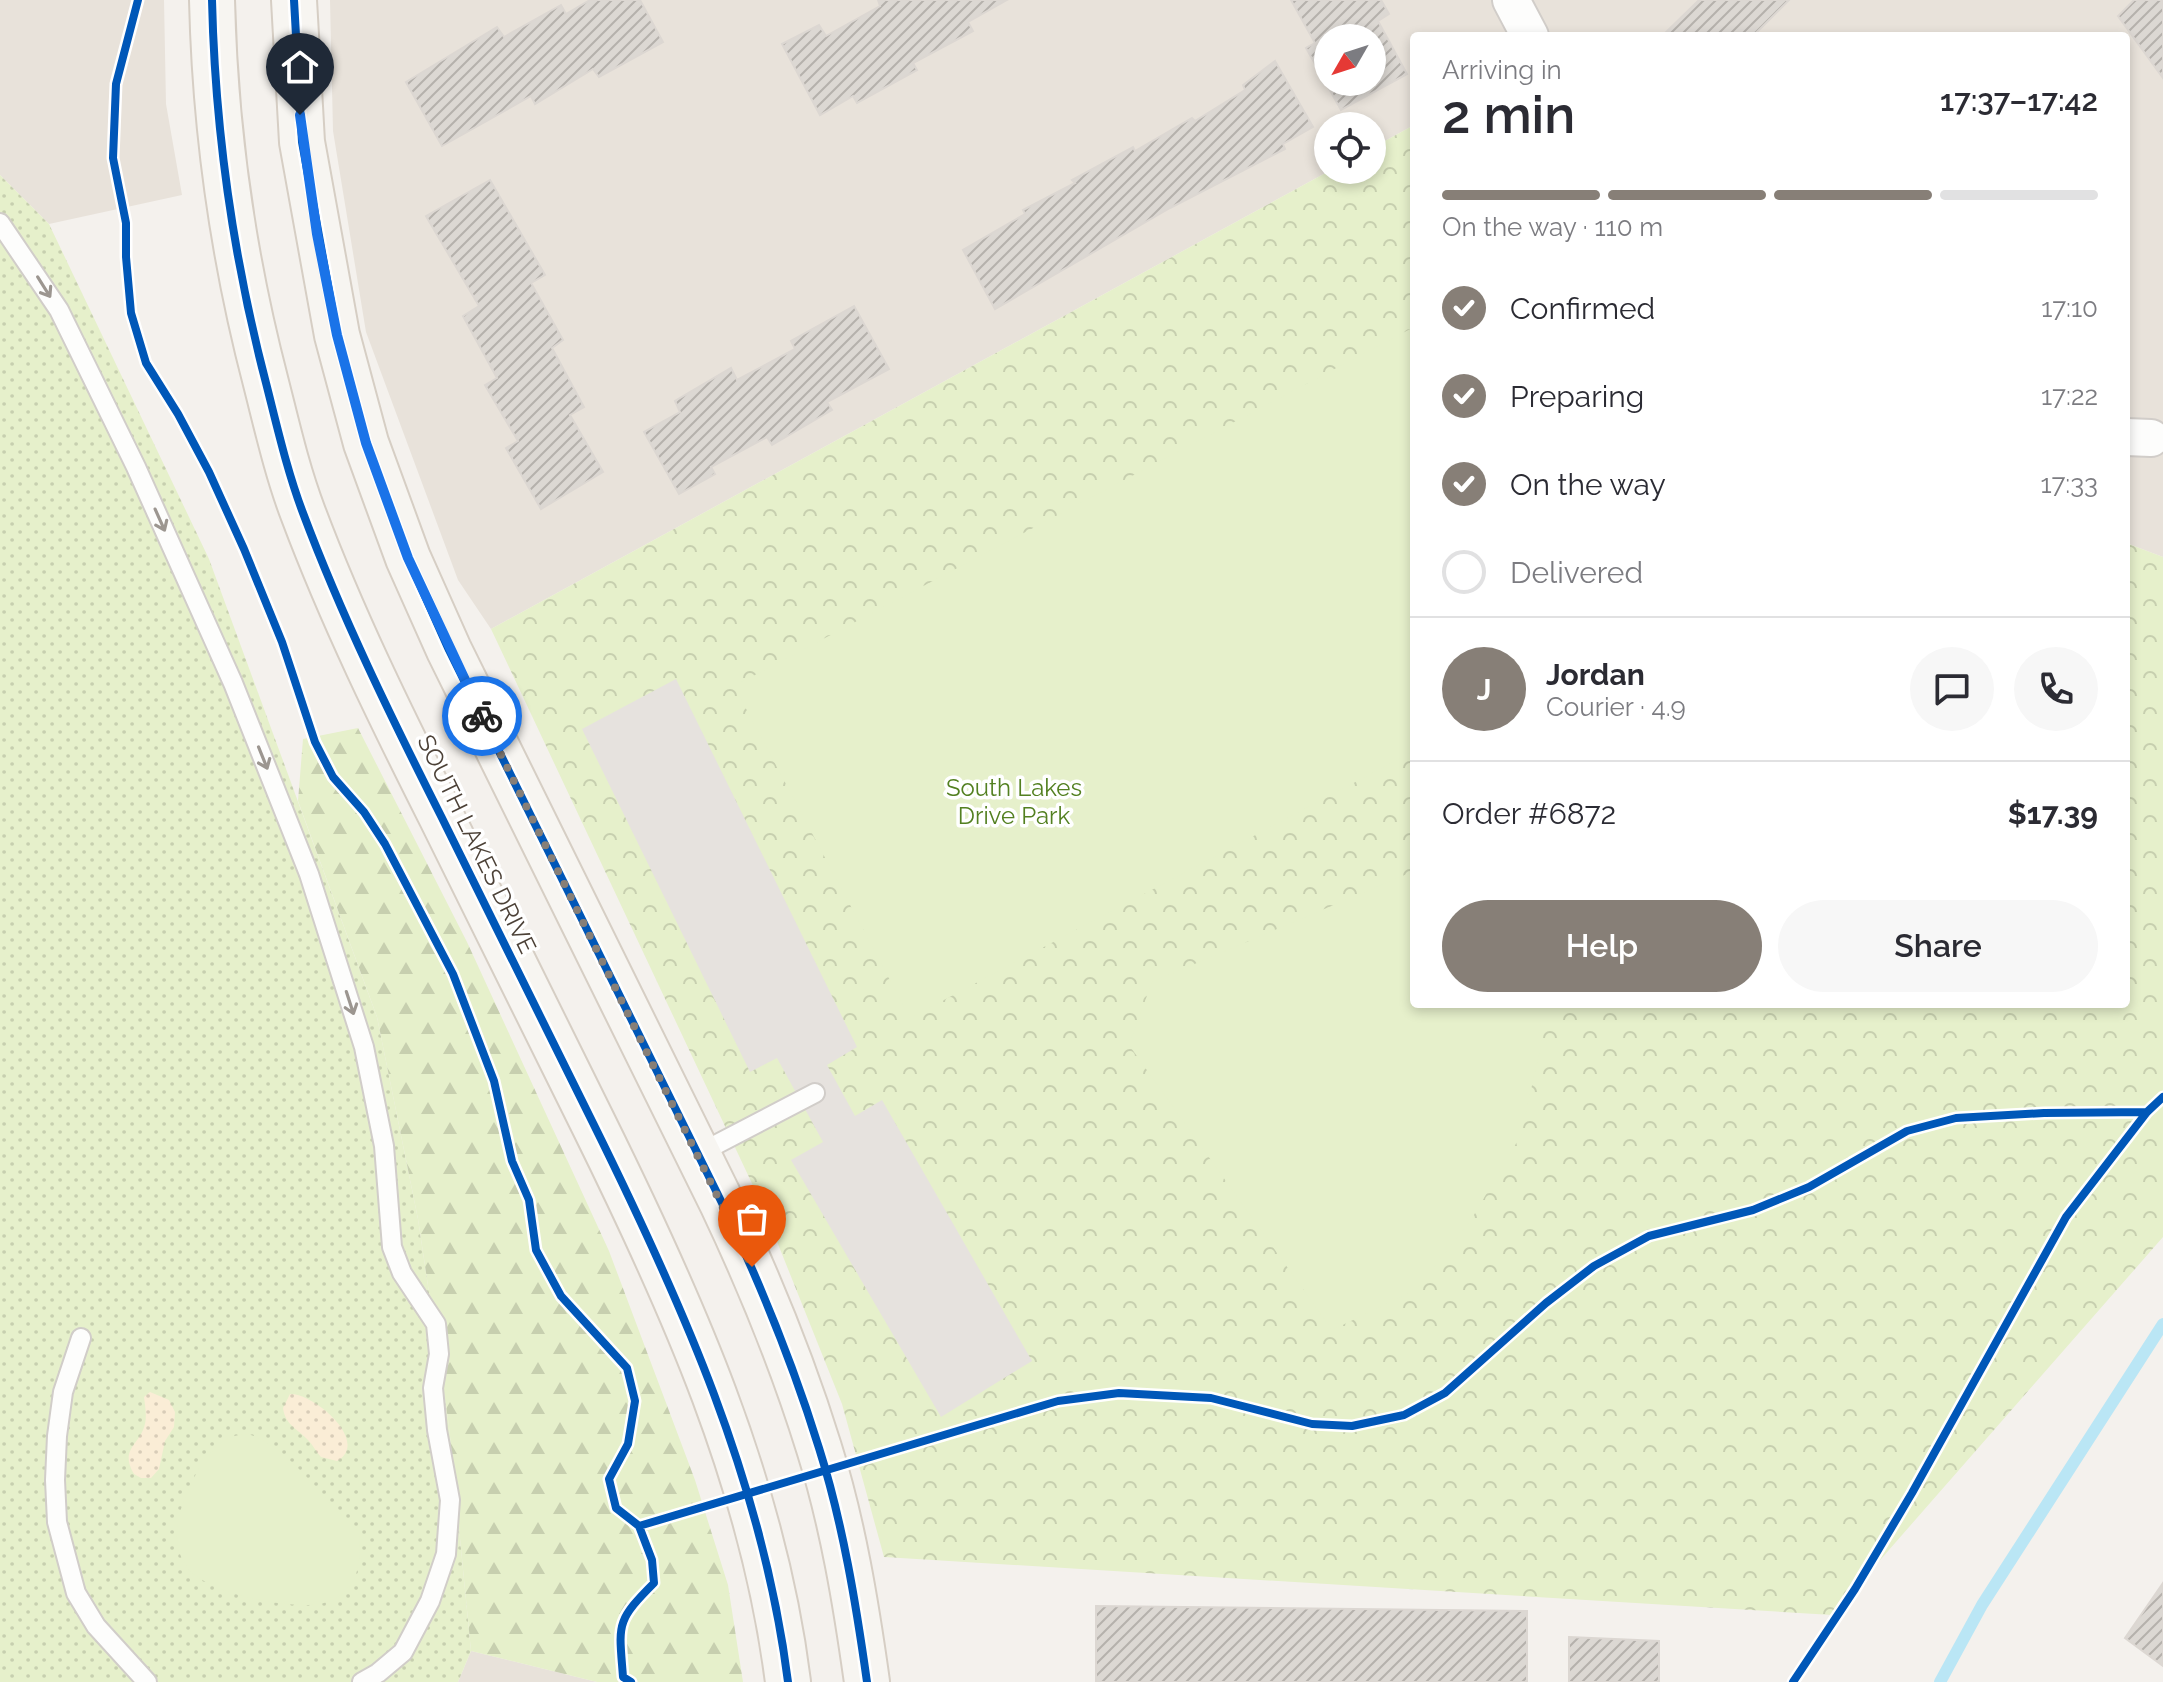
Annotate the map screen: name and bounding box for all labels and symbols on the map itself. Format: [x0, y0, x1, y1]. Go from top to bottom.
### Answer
north arrow [1314, 24, 1386, 96]
pin [266, 33, 334, 115]
one-way arrow [37, 275, 53, 298]
one-way arrow [153, 507, 168, 532]
courier [442, 676, 522, 756]
street label: SOUTH LAKES DRIVE [411, 730, 543, 958]
one-way arrow [257, 745, 271, 770]
park label: South Lakes Drive Park [946, 773, 1082, 830]
one-way arrow [343, 990, 358, 1016]
pin [718, 1185, 786, 1267]

